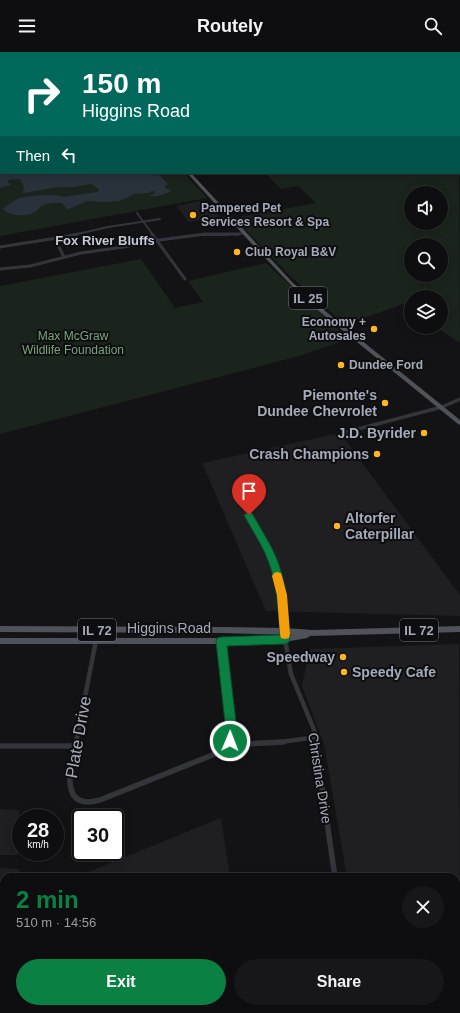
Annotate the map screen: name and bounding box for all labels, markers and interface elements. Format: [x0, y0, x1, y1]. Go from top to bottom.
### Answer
icon: menu [16, 15, 38, 37]
icon: search [422, 15, 444, 37]
text: Routely [197, 16, 263, 36]
icon: right [16, 68, 68, 120]
text: 150 m [82, 68, 161, 99]
text: Higgins Road [82, 101, 190, 121]
icon: left [58, 144, 80, 166]
text: Then [16, 147, 50, 164]
map controls [404, 186, 448, 334]
button: sound [404, 186, 448, 230]
place label: Pampered Pet Services Resort & Spa [201, 201, 329, 229]
marker: Pampered Pet Services Resort & Spa [188, 210, 198, 220]
district label: Fox River Bluffs [55, 233, 155, 248]
button: search [404, 238, 448, 282]
place label: Club Royal B&V [245, 245, 336, 259]
marker: Club Royal B&V [232, 247, 242, 257]
road number: IL 25 [289, 287, 327, 309]
button: layers [404, 290, 448, 334]
place label: Economy + Autosales [302, 315, 366, 343]
marker: Economy + Autosales [369, 324, 379, 334]
park label: Max McGraw Wildlife Foundation [22, 329, 124, 357]
place label: Dundee Ford [349, 358, 423, 372]
marker: Dundee Ford [336, 360, 346, 370]
place label: Piemonte's Dundee Chevrolet [257, 387, 377, 419]
marker: Piemonte's Dundee Chevrolet [380, 398, 390, 408]
place label: J.D. Byrider [337, 425, 417, 441]
marker: J.D. Byrider [419, 428, 429, 438]
place label: Crash Champions [249, 446, 369, 462]
marker: Crash Champions [372, 449, 382, 459]
pin [232, 474, 266, 515]
icon: arrive [238, 480, 260, 502]
place label: Altorfer Caterpillar [345, 510, 415, 542]
marker: Altorfer Caterpillar [332, 521, 342, 531]
road number: IL 72 [78, 619, 116, 641]
road number: IL 72 [400, 619, 438, 641]
street label: Higgins Road [127, 620, 211, 636]
place label: Speedway [267, 649, 335, 665]
marker: Speedway [338, 652, 348, 662]
place label: Speedy Cafe [352, 664, 436, 680]
marker: Speedy Cafe [339, 667, 349, 677]
street label: Plate Drive [62, 694, 95, 780]
position arrow [209, 720, 251, 762]
street label: Christina Drive [305, 731, 335, 825]
speed limit sign: 30 [72, 809, 124, 861]
text: 28 [27, 819, 49, 841]
text: km/h [27, 839, 49, 850]
text: 2 min [16, 886, 79, 913]
button: close [402, 886, 444, 928]
text: 510 m · 14:56 [16, 915, 96, 930]
button: Exit [16, 959, 226, 1005]
button: Share [234, 959, 444, 1005]

